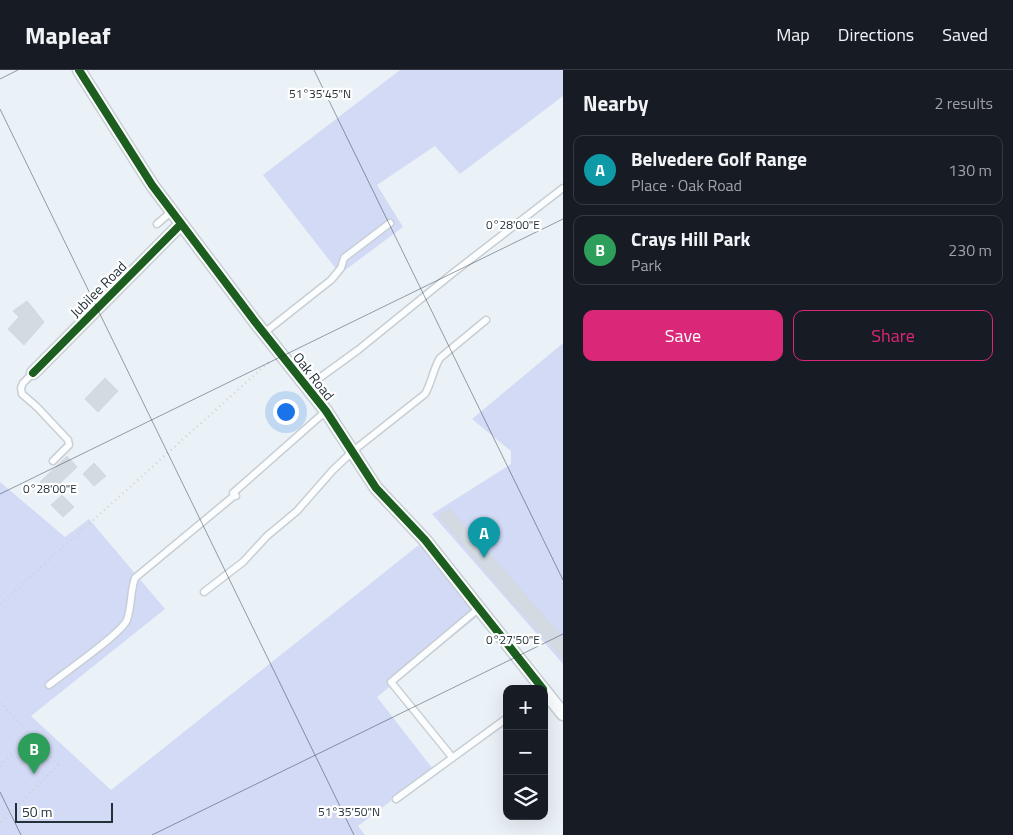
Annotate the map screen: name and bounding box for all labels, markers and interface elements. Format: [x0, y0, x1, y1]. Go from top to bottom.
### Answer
text: Mapleaf [25, 17, 110, 53]
text: Map [776, 21, 810, 48]
text: Directions [838, 21, 914, 48]
text: Saved [942, 21, 988, 48]
text: 51°35'45"N [289, 84, 351, 103]
text: Nearby [583, 87, 648, 119]
text: 2 results [934, 91, 993, 115]
text: Belvedere Golf Range [631, 144, 807, 173]
text: A [595, 158, 605, 182]
text: 130 m [948, 158, 992, 182]
text: Place · Oak Road [631, 173, 742, 197]
text: 0°28'00"E [486, 215, 540, 234]
text: Crays Hill Park [631, 224, 750, 253]
text: B [595, 238, 605, 262]
text: 230 m [948, 238, 992, 262]
text: Park [631, 253, 662, 277]
street label: Jubilee Road [65, 256, 131, 322]
button: Save [583, 310, 783, 361]
button: Share [793, 310, 993, 361]
street label: Oak Road [288, 347, 340, 405]
your location [273, 399, 299, 425]
text: 0°28'00"E [23, 479, 77, 498]
pin: A [468, 517, 500, 558]
text: 0°27'50"E [486, 630, 540, 649]
map controls [503, 685, 548, 820]
button: + [503, 685, 548, 730]
button: − [503, 730, 548, 775]
pin: B [18, 733, 50, 774]
button: layers [503, 775, 548, 820]
scale bar [15, 800, 112, 823]
text: 50 m [22, 801, 52, 822]
text: 51°35'50"N [318, 802, 380, 821]

